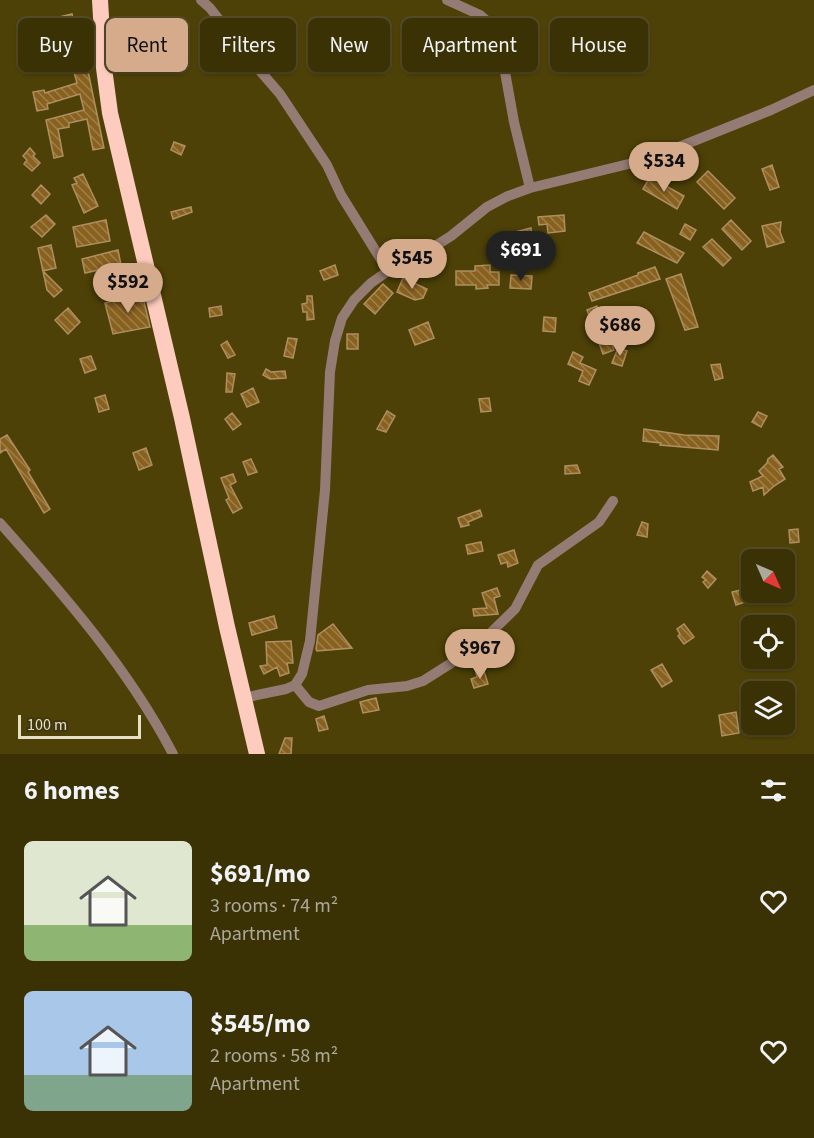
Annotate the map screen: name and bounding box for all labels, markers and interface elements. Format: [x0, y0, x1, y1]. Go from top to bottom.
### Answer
chip: Buy [18, 18, 94, 72]
chip: Rent [106, 18, 188, 72]
chip: Filters [200, 18, 296, 72]
chip: New [308, 18, 390, 72]
chip: Apartment [402, 18, 538, 72]
chip: House [550, 18, 648, 72]
pin: $534 [628, 142, 700, 193]
text: $534 [643, 147, 685, 175]
pin: $691 [485, 231, 557, 282]
text: $691 [500, 236, 542, 264]
pin: $545 [376, 239, 448, 290]
text: $545 [391, 244, 433, 272]
pin: $592 [92, 263, 164, 314]
text: $592 [107, 268, 149, 296]
pin: $686 [584, 306, 656, 357]
text: $686 [599, 311, 641, 339]
north arrow [741, 549, 795, 603]
map controls [741, 549, 795, 735]
button: locate [741, 615, 795, 669]
pin: $967 [444, 629, 516, 680]
text: $967 [459, 634, 501, 662]
button: layers [741, 681, 795, 735]
scale bar [18, 712, 141, 740]
text: 100 m [27, 714, 67, 736]
text: 6 homes [24, 772, 119, 809]
icon: filters [757, 774, 790, 807]
text: $691/mo [210, 855, 310, 892]
icon: home [72, 865, 144, 937]
icon: heart [757, 885, 790, 918]
text: 3 rooms · 74 m² [210, 892, 338, 920]
text: Apartment [210, 920, 300, 948]
text: $545/mo [210, 1005, 310, 1042]
icon: home [72, 1015, 144, 1087]
icon: heart [757, 1035, 790, 1068]
text: 2 rooms · 58 m² [210, 1042, 338, 1070]
text: Apartment [210, 1070, 300, 1098]

